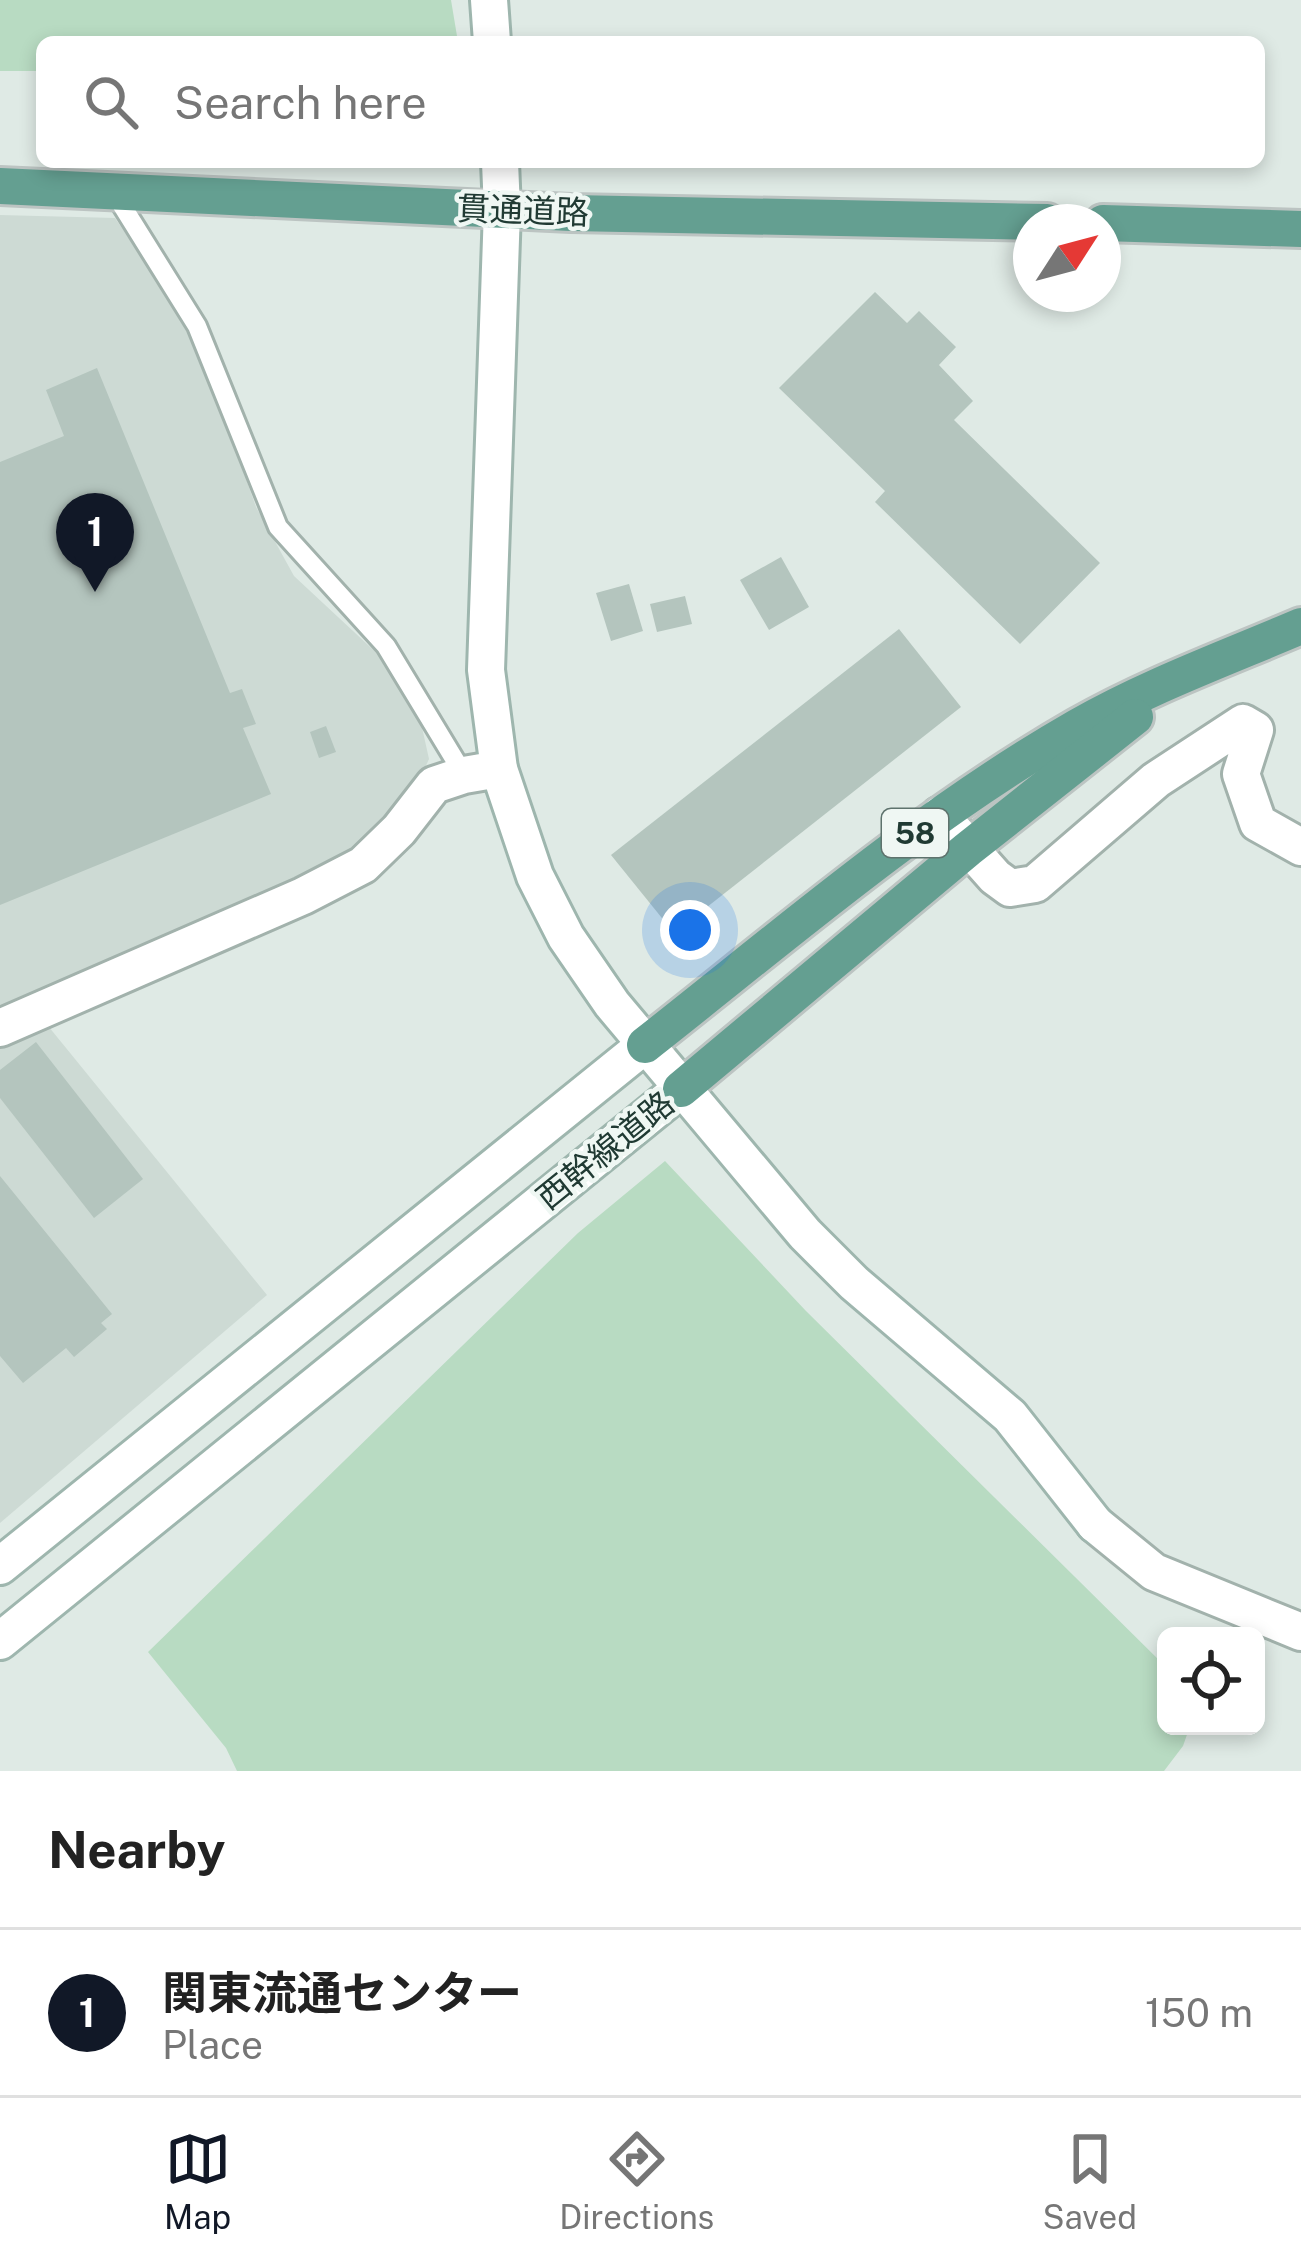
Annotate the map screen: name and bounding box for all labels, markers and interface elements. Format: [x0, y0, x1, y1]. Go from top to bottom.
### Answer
search box [36, 36, 1265, 168]
icon: search [78, 69, 144, 135]
text: Search here [174, 76, 427, 129]
street label: 貫通道路 [456, 189, 590, 231]
north arrow [1013, 204, 1121, 312]
pin: 1 [56, 493, 134, 592]
road number: 58 [882, 809, 948, 857]
your location [660, 900, 720, 960]
street label: 西幹線道路 [529, 1083, 681, 1217]
map controls [1157, 1627, 1265, 1735]
button: locate [1157, 1627, 1265, 1735]
text: Nearby [48, 1820, 225, 1879]
text: 関東流通センター [162, 1966, 522, 2019]
text: 1 [79, 1990, 95, 2036]
text: 150 m [1145, 1990, 1253, 2036]
text: Place [162, 2022, 263, 2068]
tab: Map [164, 2126, 231, 2236]
tab: Directions [559, 2126, 714, 2236]
tab: Saved [1043, 2126, 1137, 2236]

